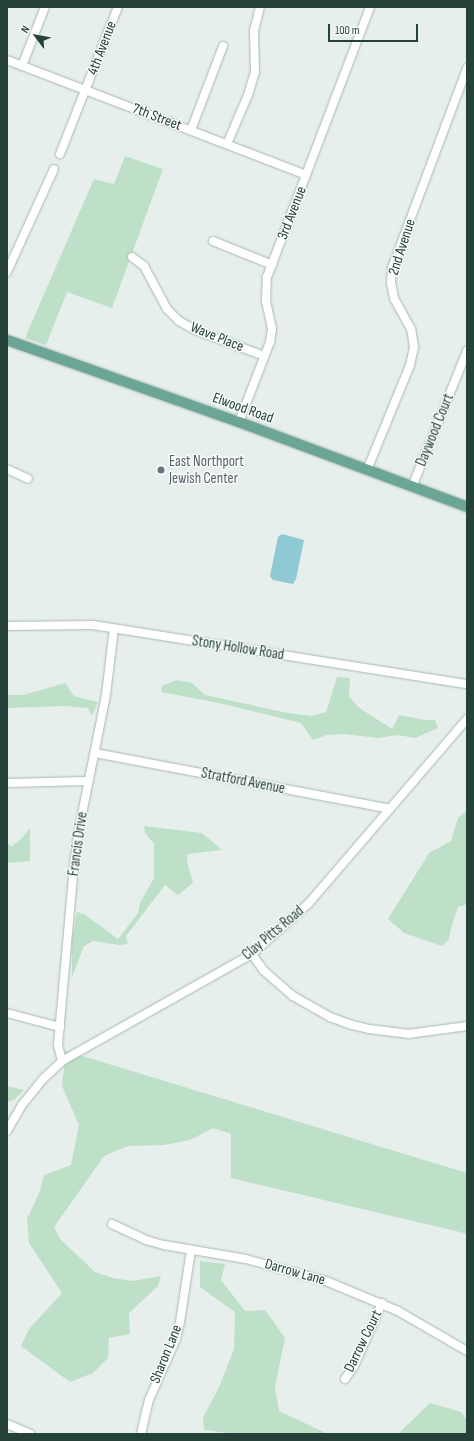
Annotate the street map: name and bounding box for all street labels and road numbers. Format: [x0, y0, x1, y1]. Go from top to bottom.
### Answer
street label: 4th Avenue [84, 18, 120, 78]
street label: 7th Street [130, 99, 184, 135]
street label: 3rd Avenue [274, 184, 310, 242]
street label: 2nd Avenue [384, 217, 420, 277]
street label: Wave Place [188, 318, 246, 356]
street label: Elwood Road [210, 389, 276, 427]
street label: Daywood Court [412, 391, 458, 469]
street label: Stony Hollow Road [191, 632, 285, 664]
street label: Stratford Avenue [200, 764, 286, 798]
street label: Francis Drive [65, 811, 91, 877]
street label: Clay Pitts Road [239, 902, 307, 964]
street label: Darrow Lane [263, 1255, 327, 1289]
street label: Darrow Court [340, 1307, 386, 1375]
street label: Sharon Lane [146, 1322, 186, 1386]

